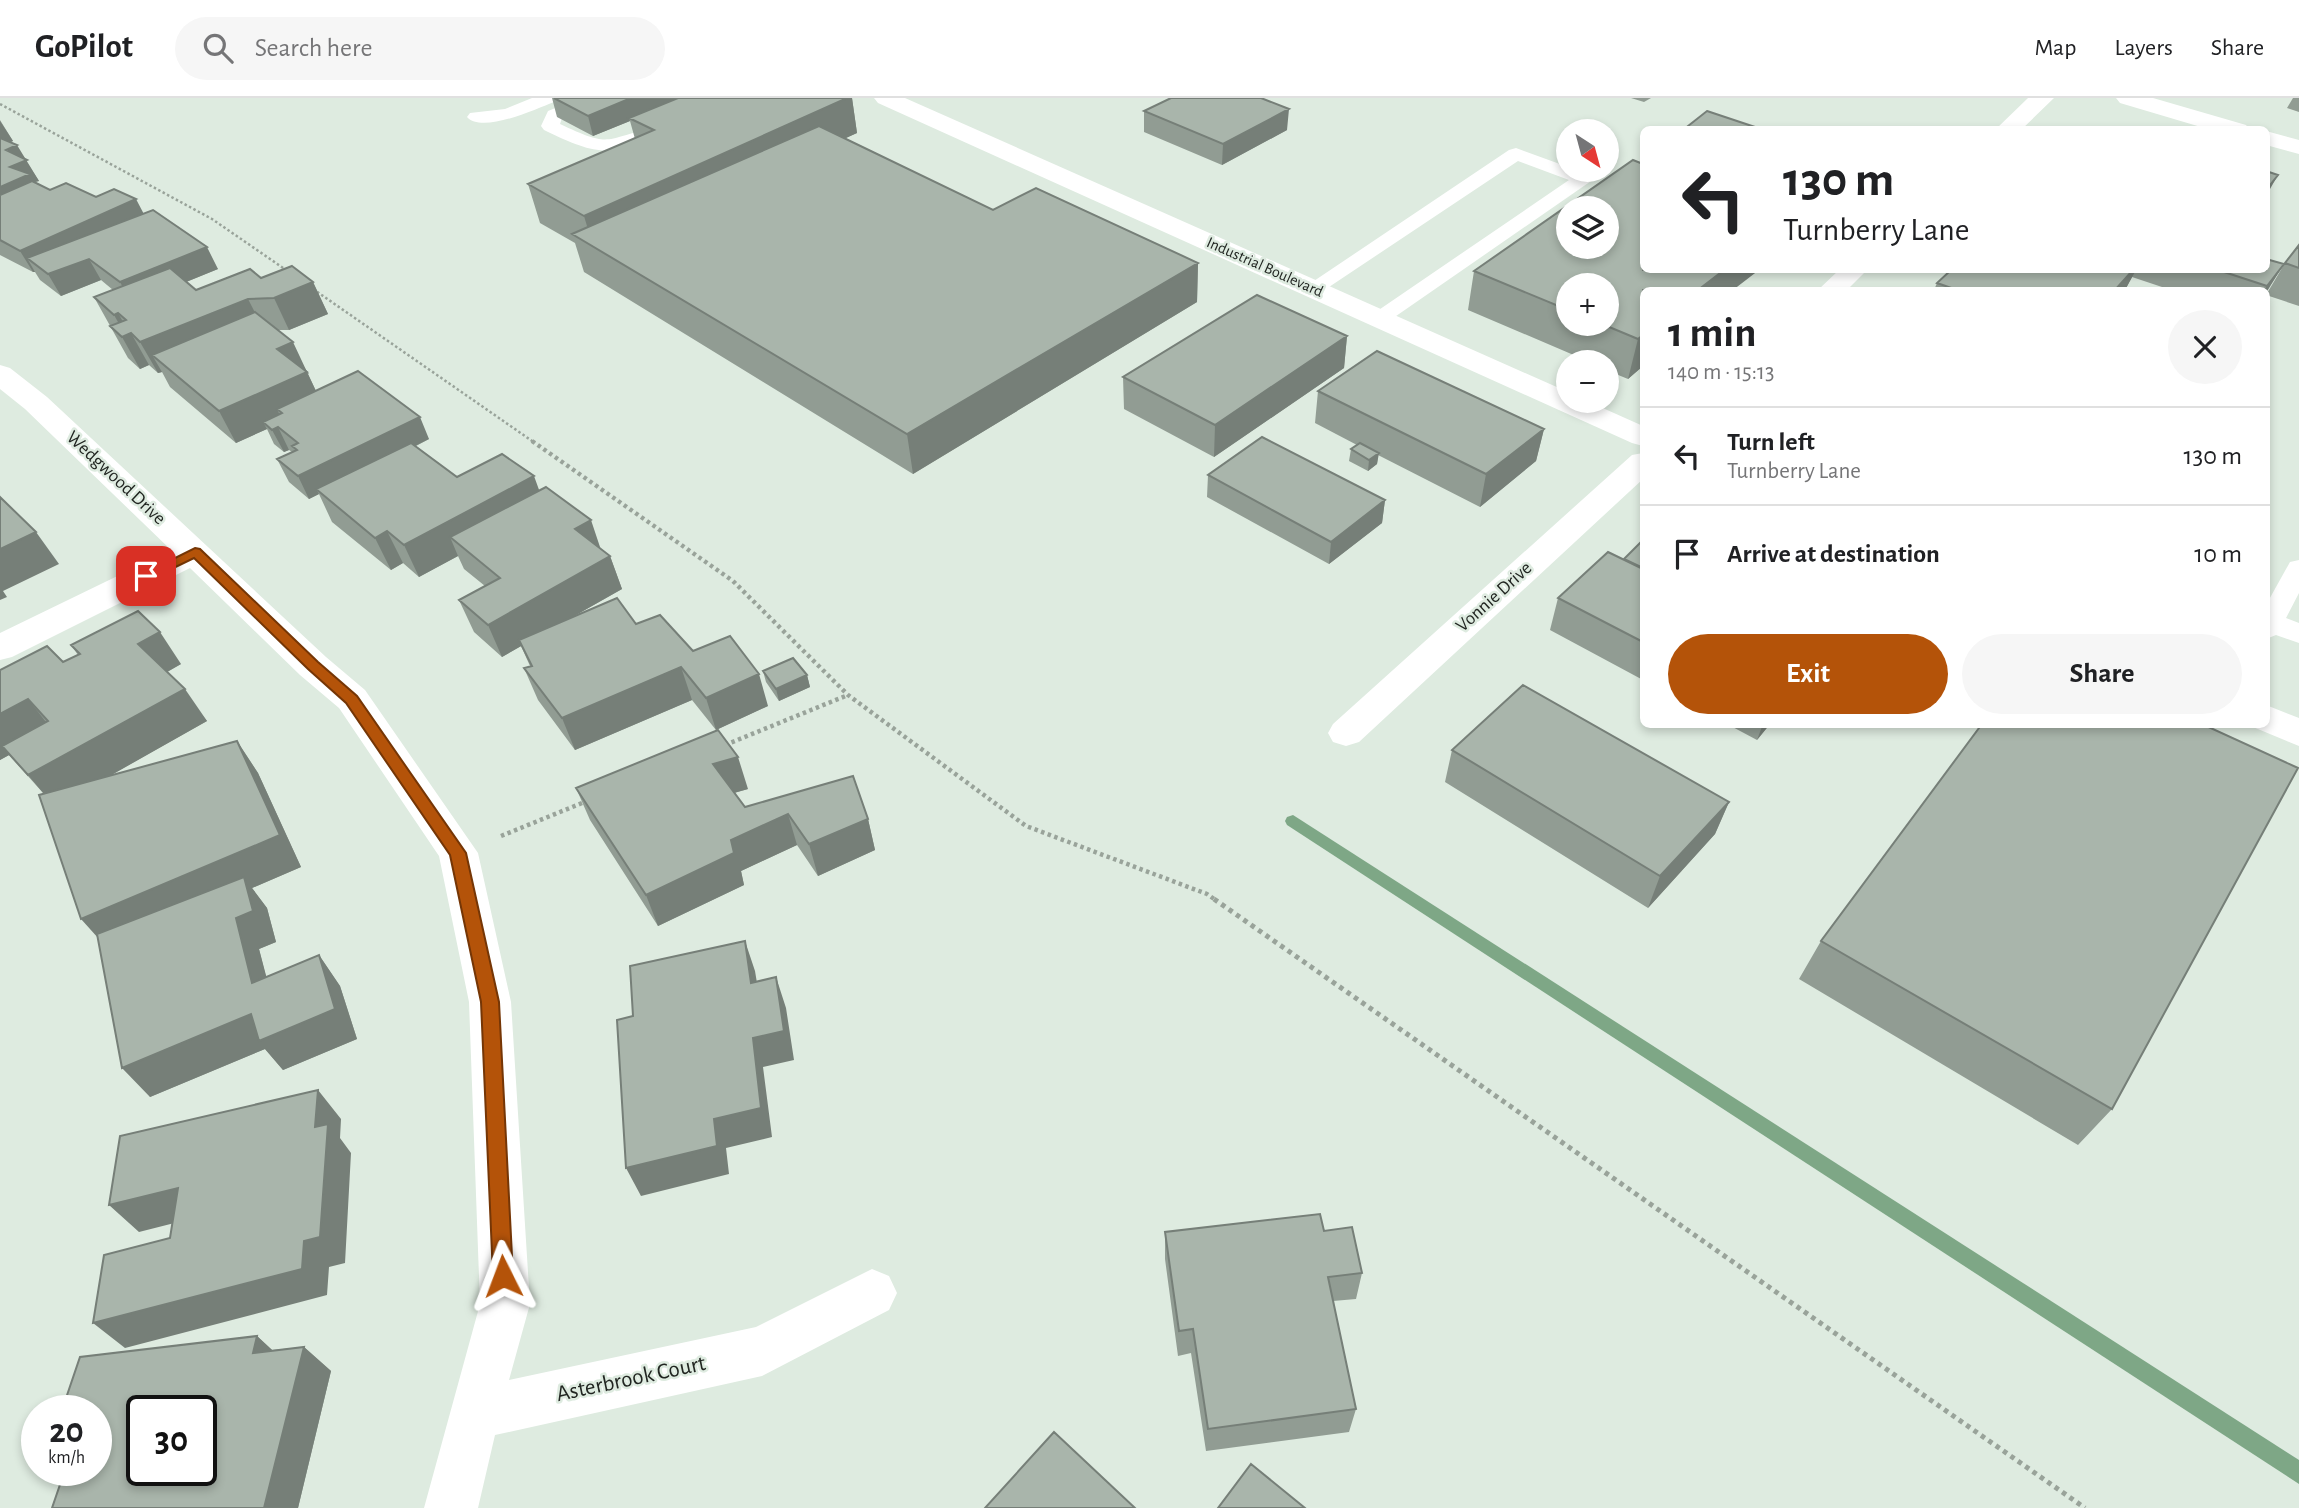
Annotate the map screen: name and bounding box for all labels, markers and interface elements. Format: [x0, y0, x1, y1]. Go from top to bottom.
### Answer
search box [175, 17, 665, 80]
icon: search [199, 29, 237, 67]
text: GoPilot [35, 31, 133, 64]
text: Search here [255, 35, 372, 61]
text: Map [2034, 36, 2076, 60]
text: Layers [2114, 36, 2173, 60]
text: Share [2211, 36, 2264, 60]
north arrow [1556, 119, 1619, 182]
map controls [1556, 119, 1619, 413]
icon: left [1668, 154, 1759, 245]
text: 130 m [1783, 156, 1894, 205]
button: layers [1556, 196, 1619, 259]
text: Turnberry Lane [1783, 214, 1969, 246]
street label: Industrial Boulevard [1204, 234, 1326, 300]
button: + [1556, 273, 1619, 336]
button: close [2168, 310, 2242, 384]
text: 1 min [1668, 312, 1757, 354]
button: − [1556, 350, 1619, 413]
text: 140 m · 15:13 [1668, 361, 1774, 384]
street label: Wedgwood Drive [63, 428, 169, 528]
text: Turn left [1727, 429, 1815, 455]
icon: left [1668, 437, 1706, 475]
text: 130 m [2184, 443, 2242, 469]
text: Turnberry Lane [1727, 460, 1861, 483]
icon: arrive [1668, 535, 1706, 573]
text: Arrive at destination [1727, 541, 1940, 567]
text: 10 m [2194, 541, 2242, 567]
pin [116, 546, 176, 606]
icon: arrive [127, 557, 165, 595]
street label: Vonnie Drive [1453, 558, 1535, 636]
button: Exit [1668, 634, 1948, 714]
button: Share [1962, 634, 2242, 714]
position arrow [466, 1239, 540, 1313]
street label: Asterbrook Court [554, 1352, 708, 1406]
speed limit sign: 30 [126, 1395, 217, 1486]
text: 20 [49, 1414, 84, 1449]
text: km/h [48, 1449, 85, 1467]

